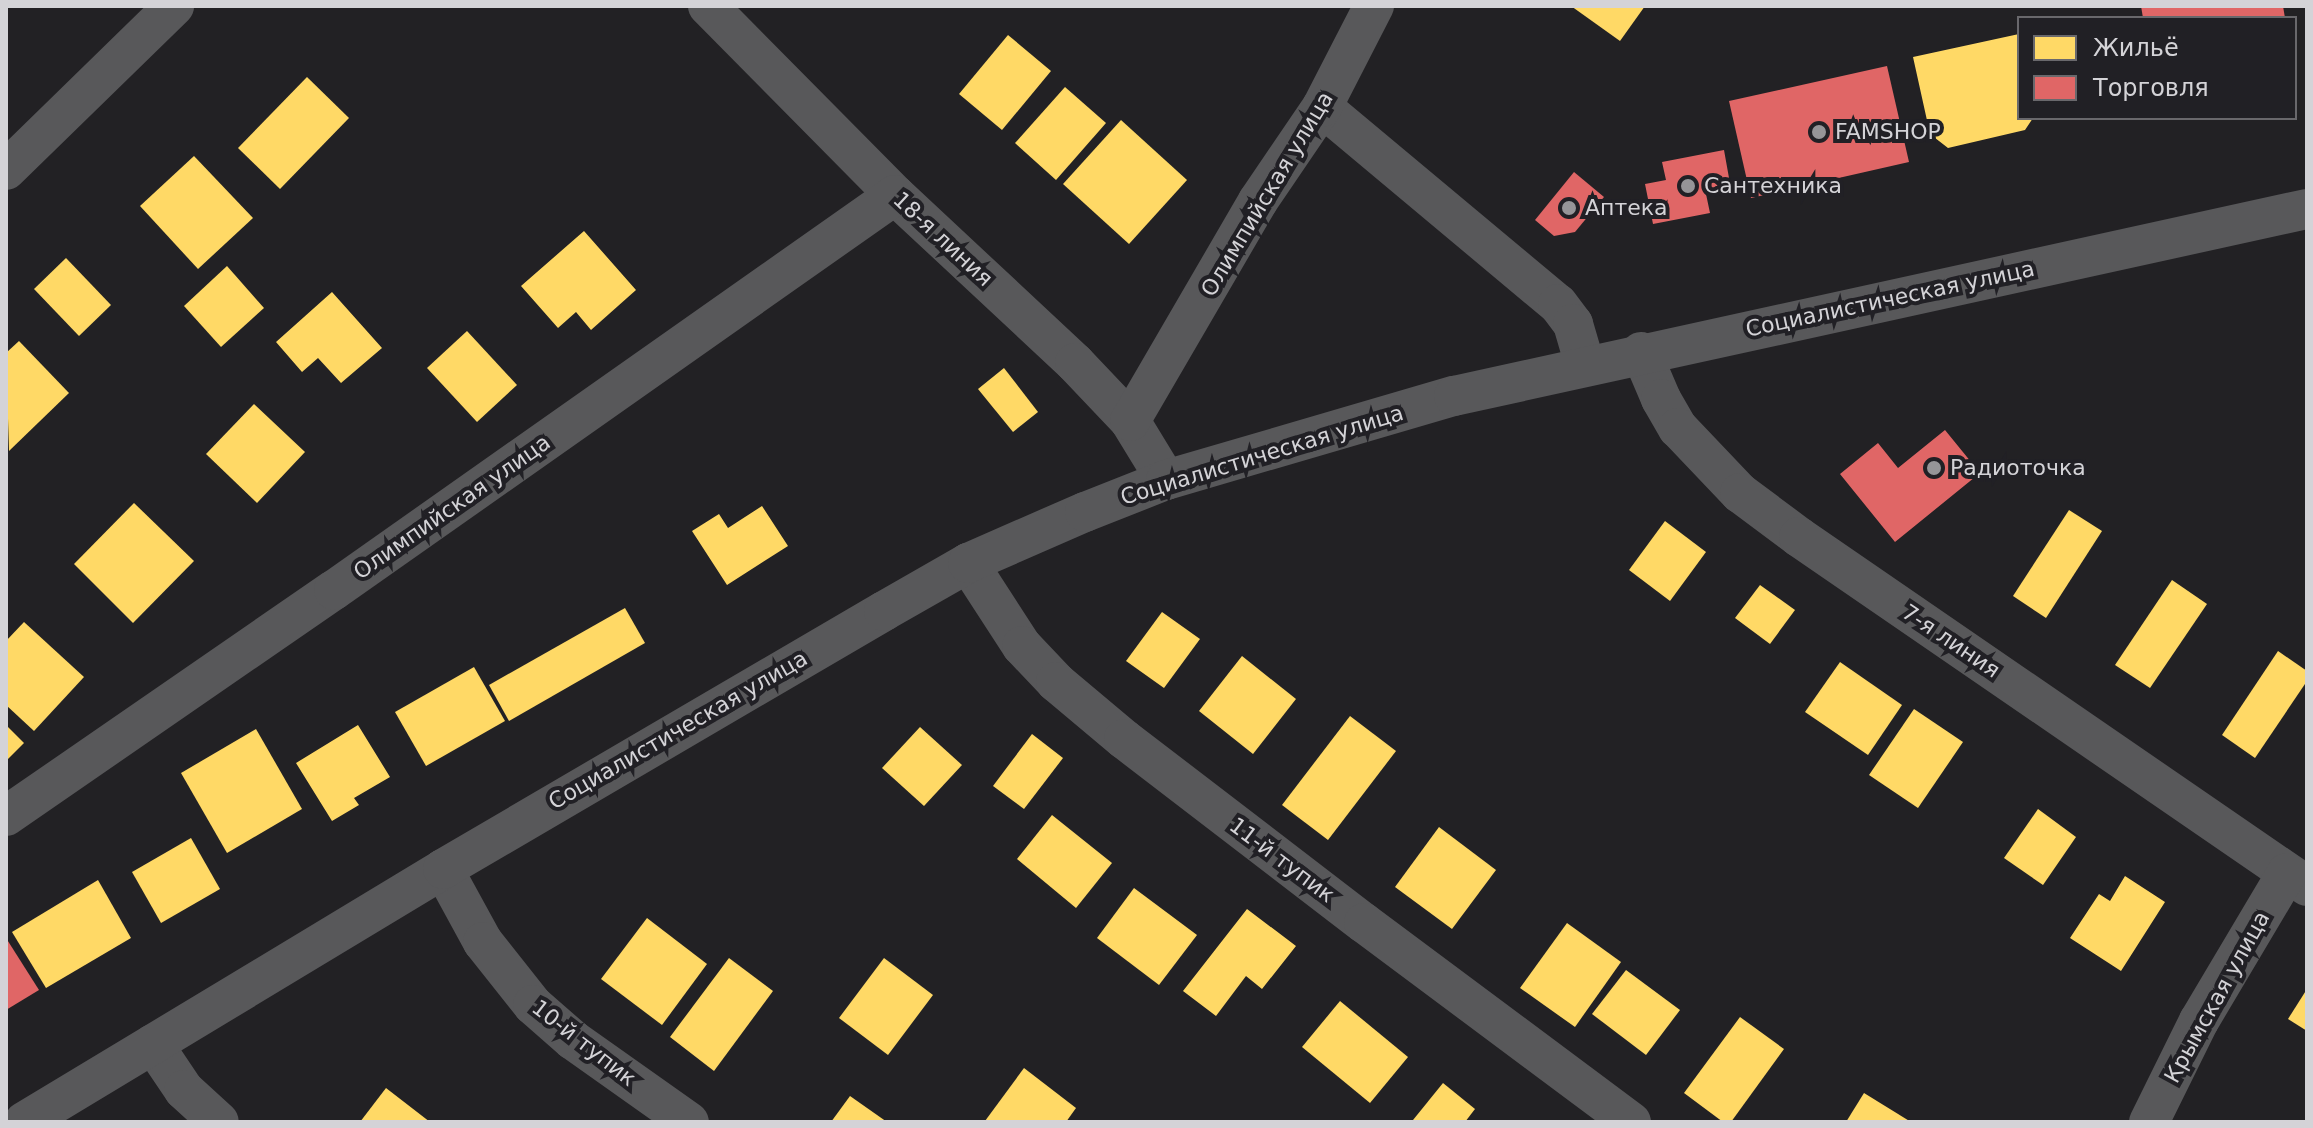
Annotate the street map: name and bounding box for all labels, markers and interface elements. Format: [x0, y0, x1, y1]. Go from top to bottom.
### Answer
legend [2017, 16, 2297, 120]
text: Жильё [2093, 34, 2179, 62]
text: Торговля [2093, 74, 2209, 102]
street label: Олимпийская улица [1195, 87, 1339, 301]
place label: FAMSHOP [1835, 119, 1941, 145]
marker: FAMSHOP [1810, 123, 1828, 141]
place label: Сантехника [1704, 173, 1842, 199]
marker: Сантехника [1679, 177, 1697, 195]
street label: 18-я линия [888, 186, 998, 292]
place label: Аптека [1585, 195, 1668, 221]
marker: Аптека [1560, 199, 1578, 217]
street label: Социалистическая улица [1743, 255, 2037, 343]
street label: Социалистическая улица [1117, 399, 1407, 511]
street label: Олимпийская улица [349, 429, 555, 585]
place label: Радиоточка [1950, 455, 2086, 481]
marker: Радиоточка [1925, 459, 1943, 477]
street label: 7-я линия [1897, 599, 2005, 683]
street label: Социалистическая улица [544, 645, 812, 815]
street label: 11-й тупик [1224, 812, 1340, 908]
street label: Крымская улица [2159, 906, 2275, 1088]
street label: 10-й тупик [527, 994, 641, 1092]

